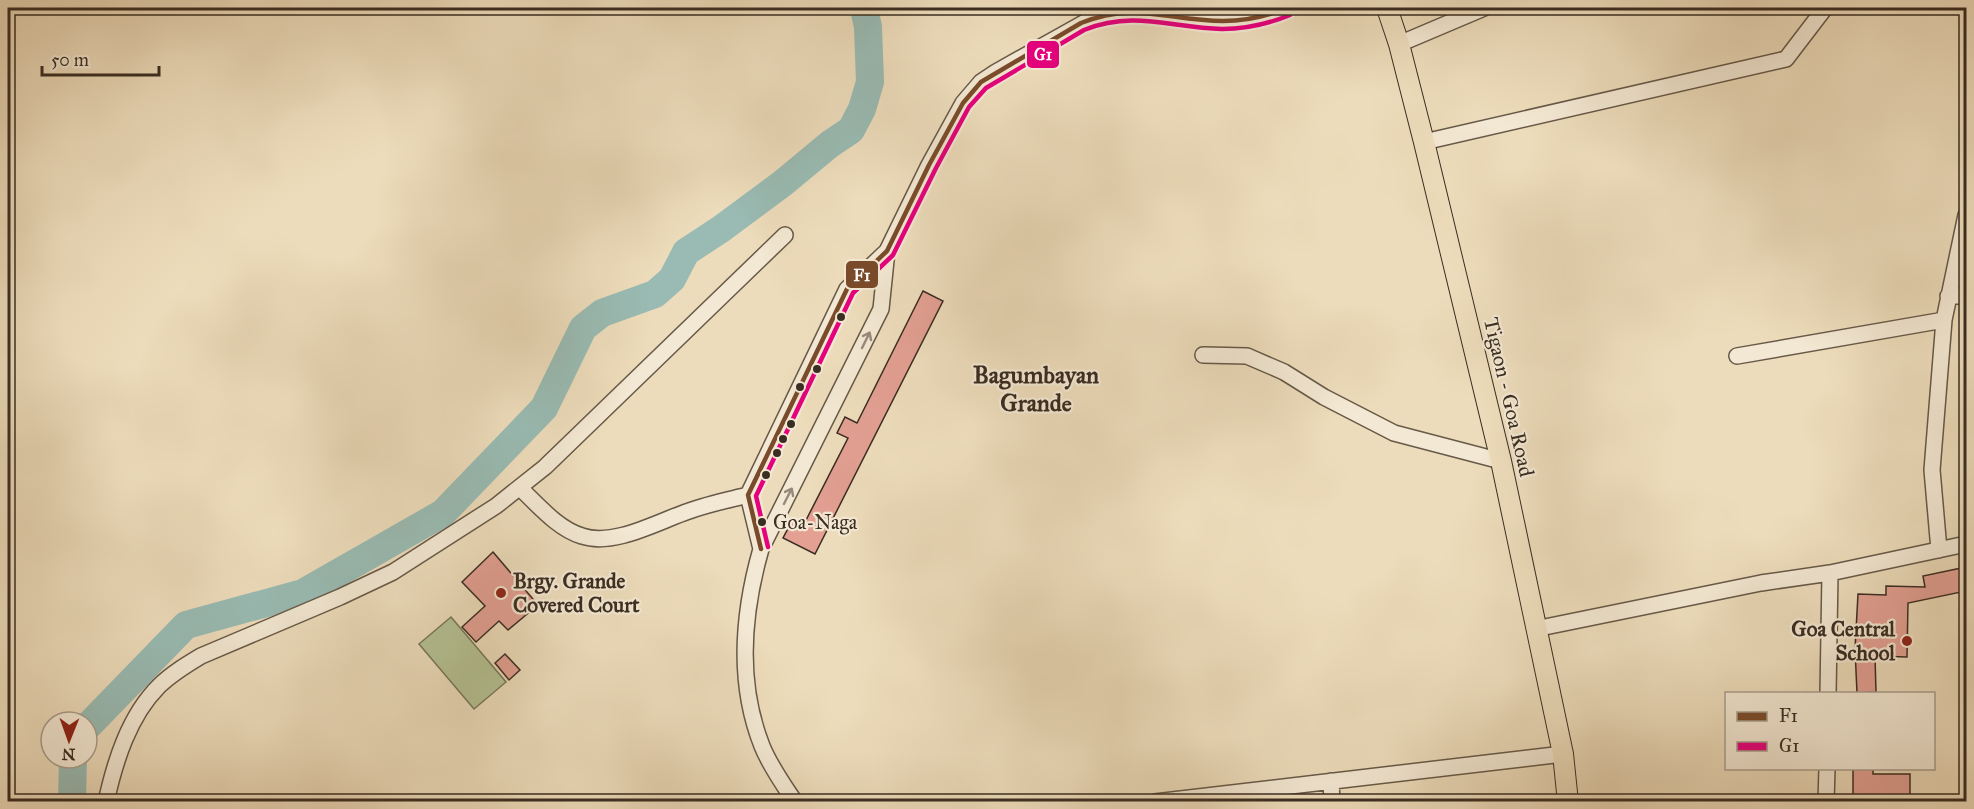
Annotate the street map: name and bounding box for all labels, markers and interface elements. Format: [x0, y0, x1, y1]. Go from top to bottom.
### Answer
scale bar [42, 39, 159, 77]
line badge: G1 [1026, 40, 1060, 69]
text: G1 [1034, 45, 1053, 64]
text: 50 m [51, 49, 89, 71]
line badge: F1 [845, 260, 879, 289]
text: F1 [854, 266, 871, 285]
unlabelled marker [835, 311, 847, 323]
street label: Tigaon - Goa Road [1478, 315, 1540, 480]
one-way arrow [861, 331, 873, 349]
district label: Bagumbayan Grande [973, 360, 1099, 418]
unlabelled marker [811, 363, 823, 375]
unlabelled marker [794, 381, 806, 393]
unlabelled marker [785, 418, 797, 430]
unlabelled marker [777, 433, 789, 445]
unlabelled marker [771, 447, 783, 459]
unlabelled marker [760, 469, 772, 481]
one-way arrow [783, 488, 794, 506]
place label: Goa-Naga [773, 510, 858, 535]
marker: Goa-Naga [756, 516, 768, 528]
place label: Brgy. Grande Covered Court [513, 568, 640, 618]
marker: Brgy. Grande Covered Court [494, 586, 508, 600]
place label: Goa Central School [1791, 616, 1896, 666]
marker: Goa Central School [1900, 634, 1914, 648]
legend [1725, 692, 1935, 770]
text: F1 [1779, 705, 1798, 727]
north arrow [39, 710, 99, 770]
text: G1 [1779, 735, 1799, 757]
text: N [61, 745, 76, 764]

